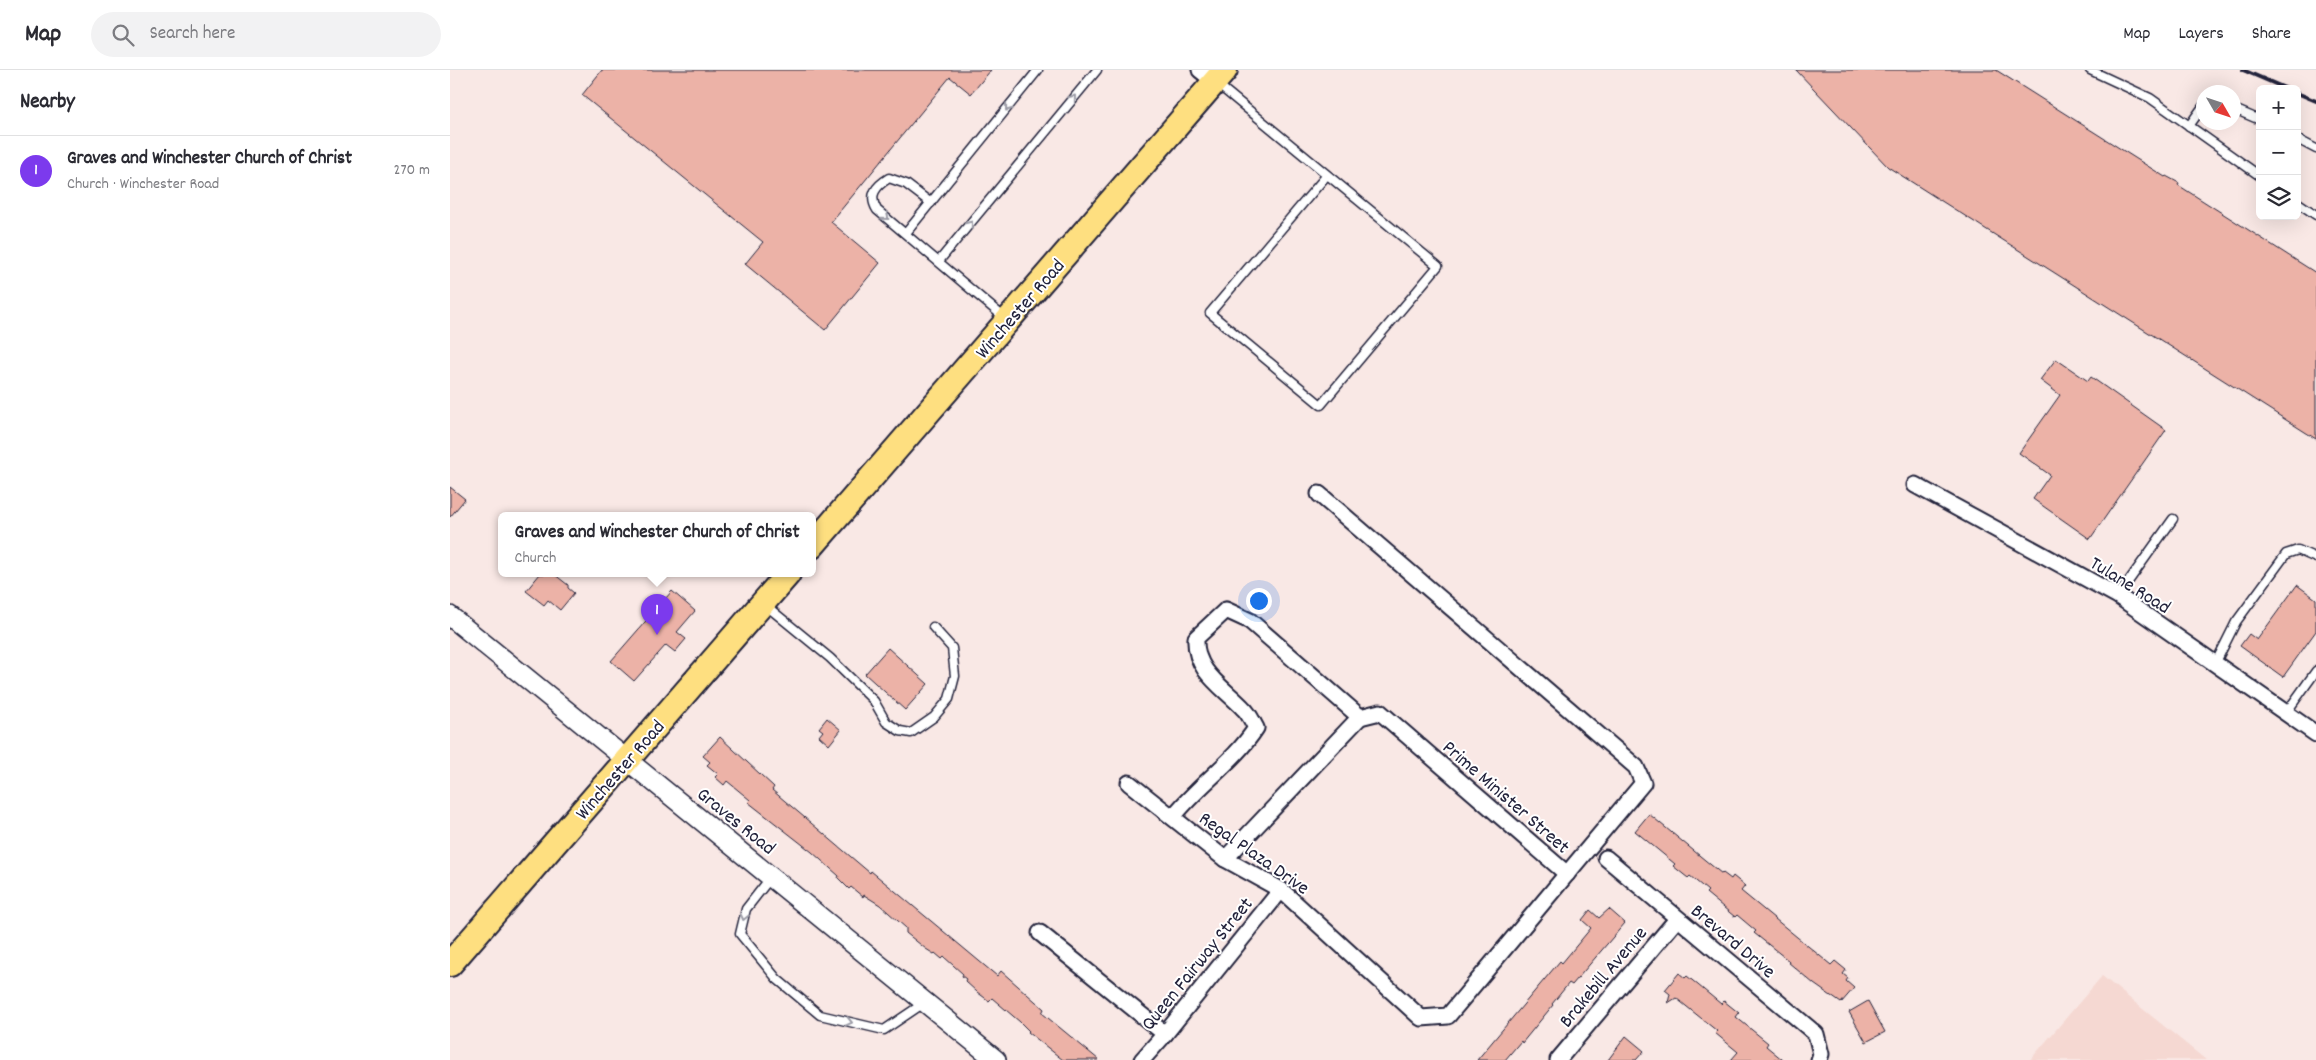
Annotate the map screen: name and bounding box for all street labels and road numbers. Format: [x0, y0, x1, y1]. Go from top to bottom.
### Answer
street label: Winchester Road [970, 254, 1073, 366]
street label: Tulane Road [2083, 551, 2175, 622]
street label: Winchester Road [570, 715, 673, 827]
street label: Prime Minister Street [1435, 735, 1575, 862]
street label: Graves Road [690, 782, 781, 863]
street label: Regal Plaza Drive [1192, 806, 1314, 903]
street label: Queen Fairway Street [1136, 892, 1261, 1038]
street label: Brevard Drive [1683, 898, 1781, 986]
street label: Brakebill Avenue [1554, 921, 1655, 1035]

